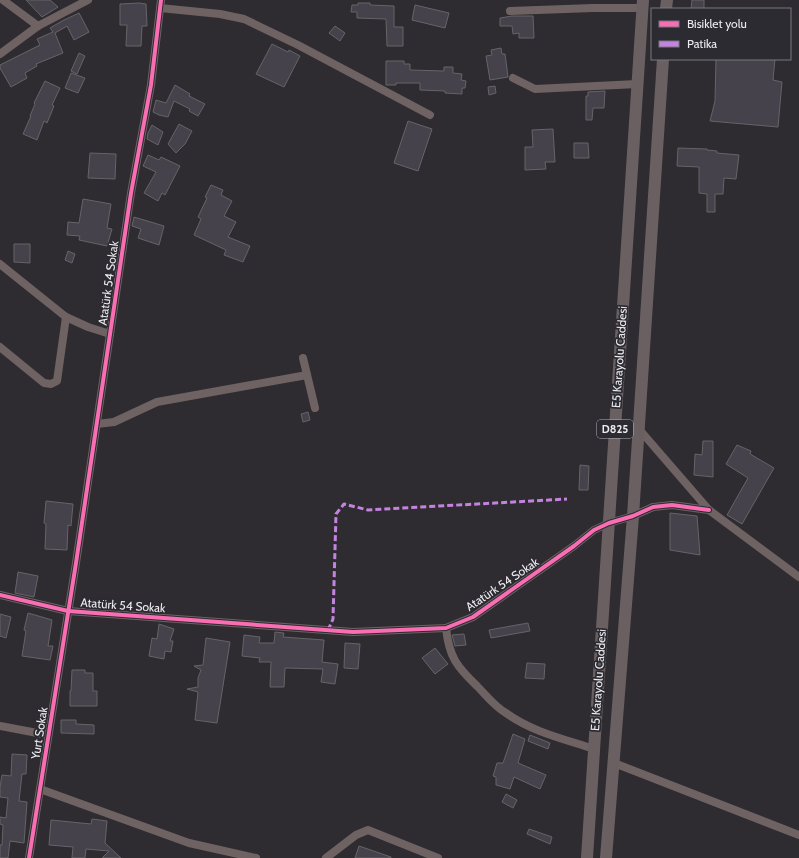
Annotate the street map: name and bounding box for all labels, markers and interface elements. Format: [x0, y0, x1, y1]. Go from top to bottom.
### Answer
legend [651, 8, 791, 60]
text: Bisiklet yolu [687, 16, 747, 31]
text: Patika [687, 36, 717, 51]
street label: Atatürk 54 Sokak [95, 239, 121, 326]
street label: E5 Karayolu Caddesi [608, 306, 630, 408]
road number: D825 [597, 420, 633, 438]
street label: Atatürk 54 Sokak [463, 554, 542, 614]
street label: Atatürk 54 Sokak [80, 595, 167, 615]
street label: E5 Karayolu Caddesi [587, 629, 609, 731]
street label: Yurt Sokak [27, 705, 51, 761]

